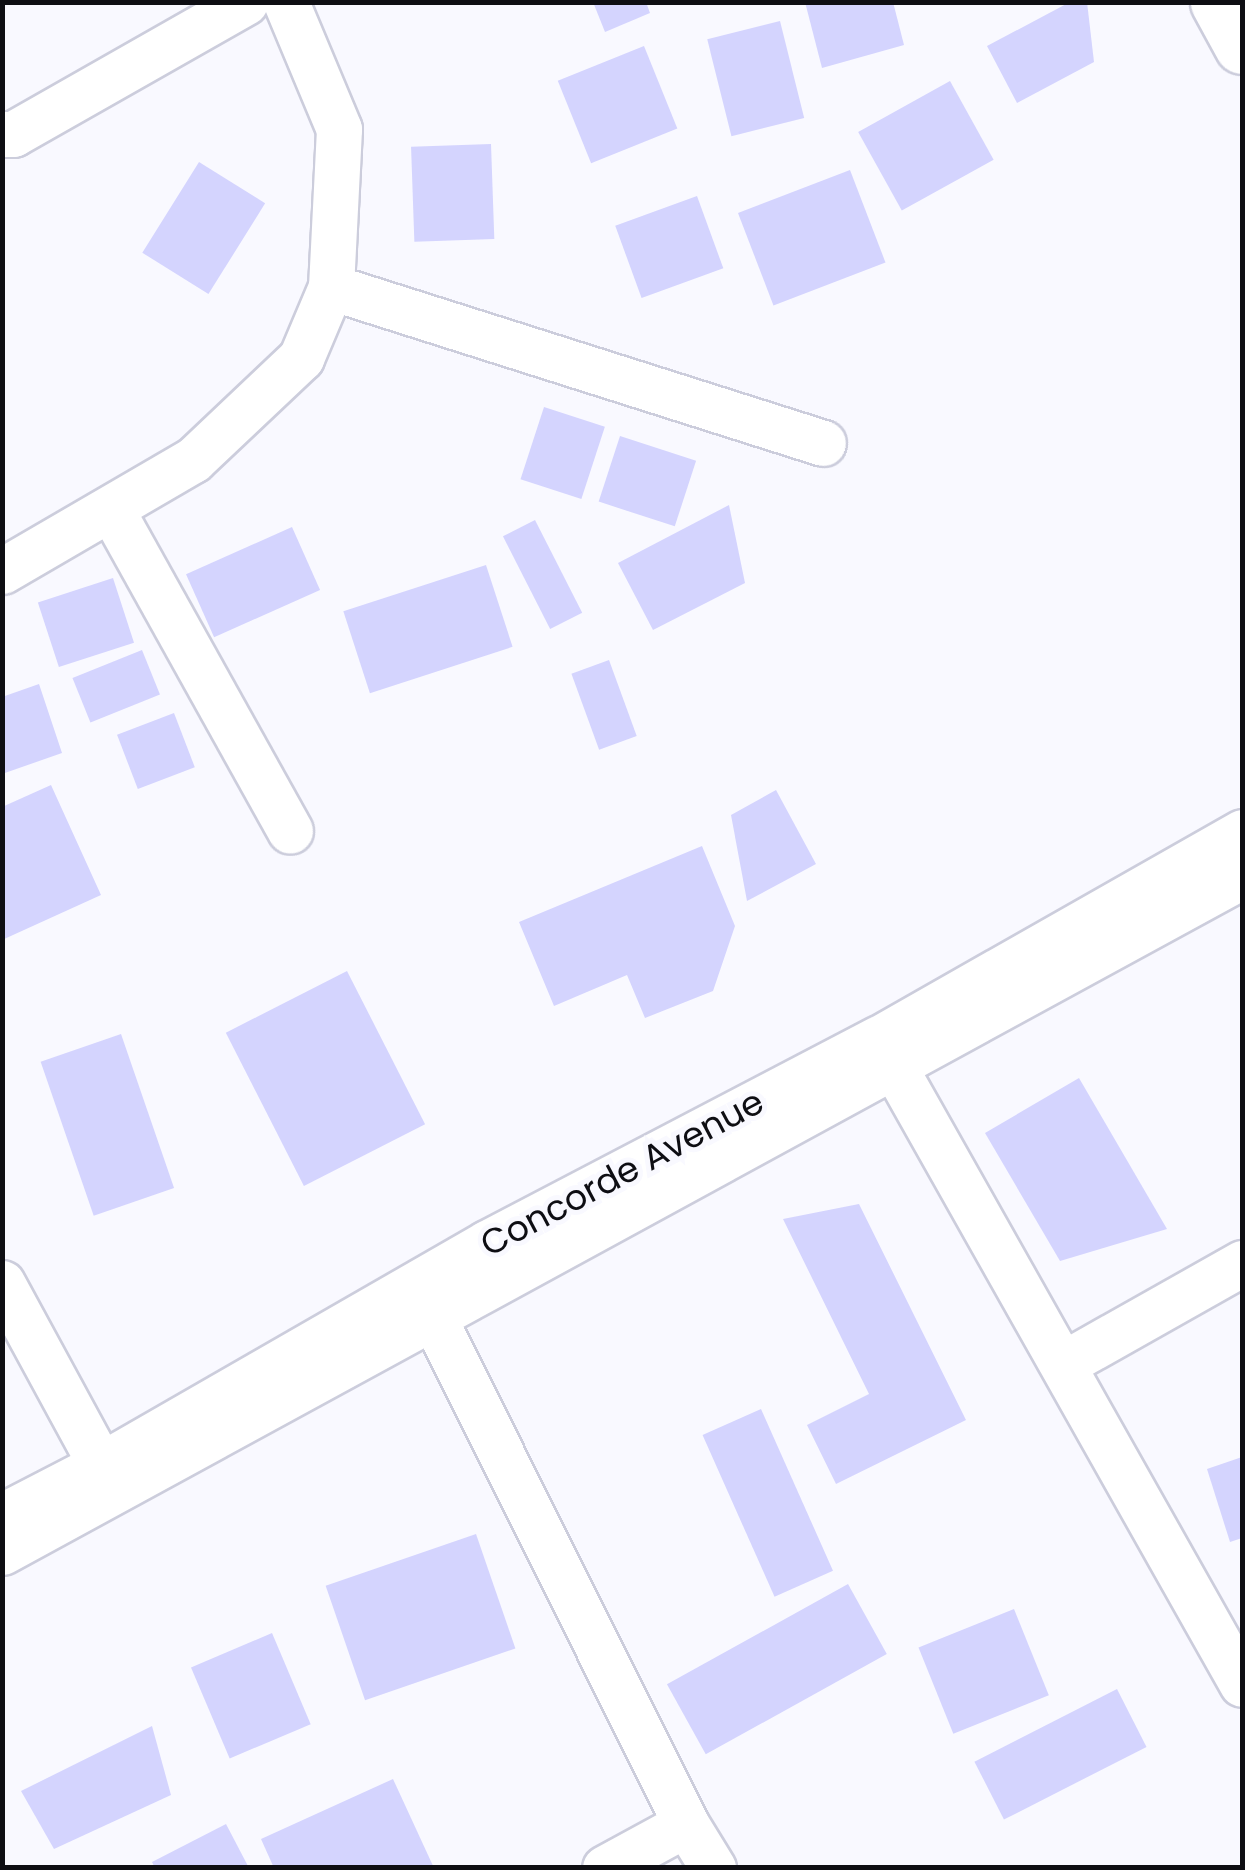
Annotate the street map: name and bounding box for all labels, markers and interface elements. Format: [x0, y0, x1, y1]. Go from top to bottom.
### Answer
street label: Concorde Avenue [473, 1081, 771, 1265]

